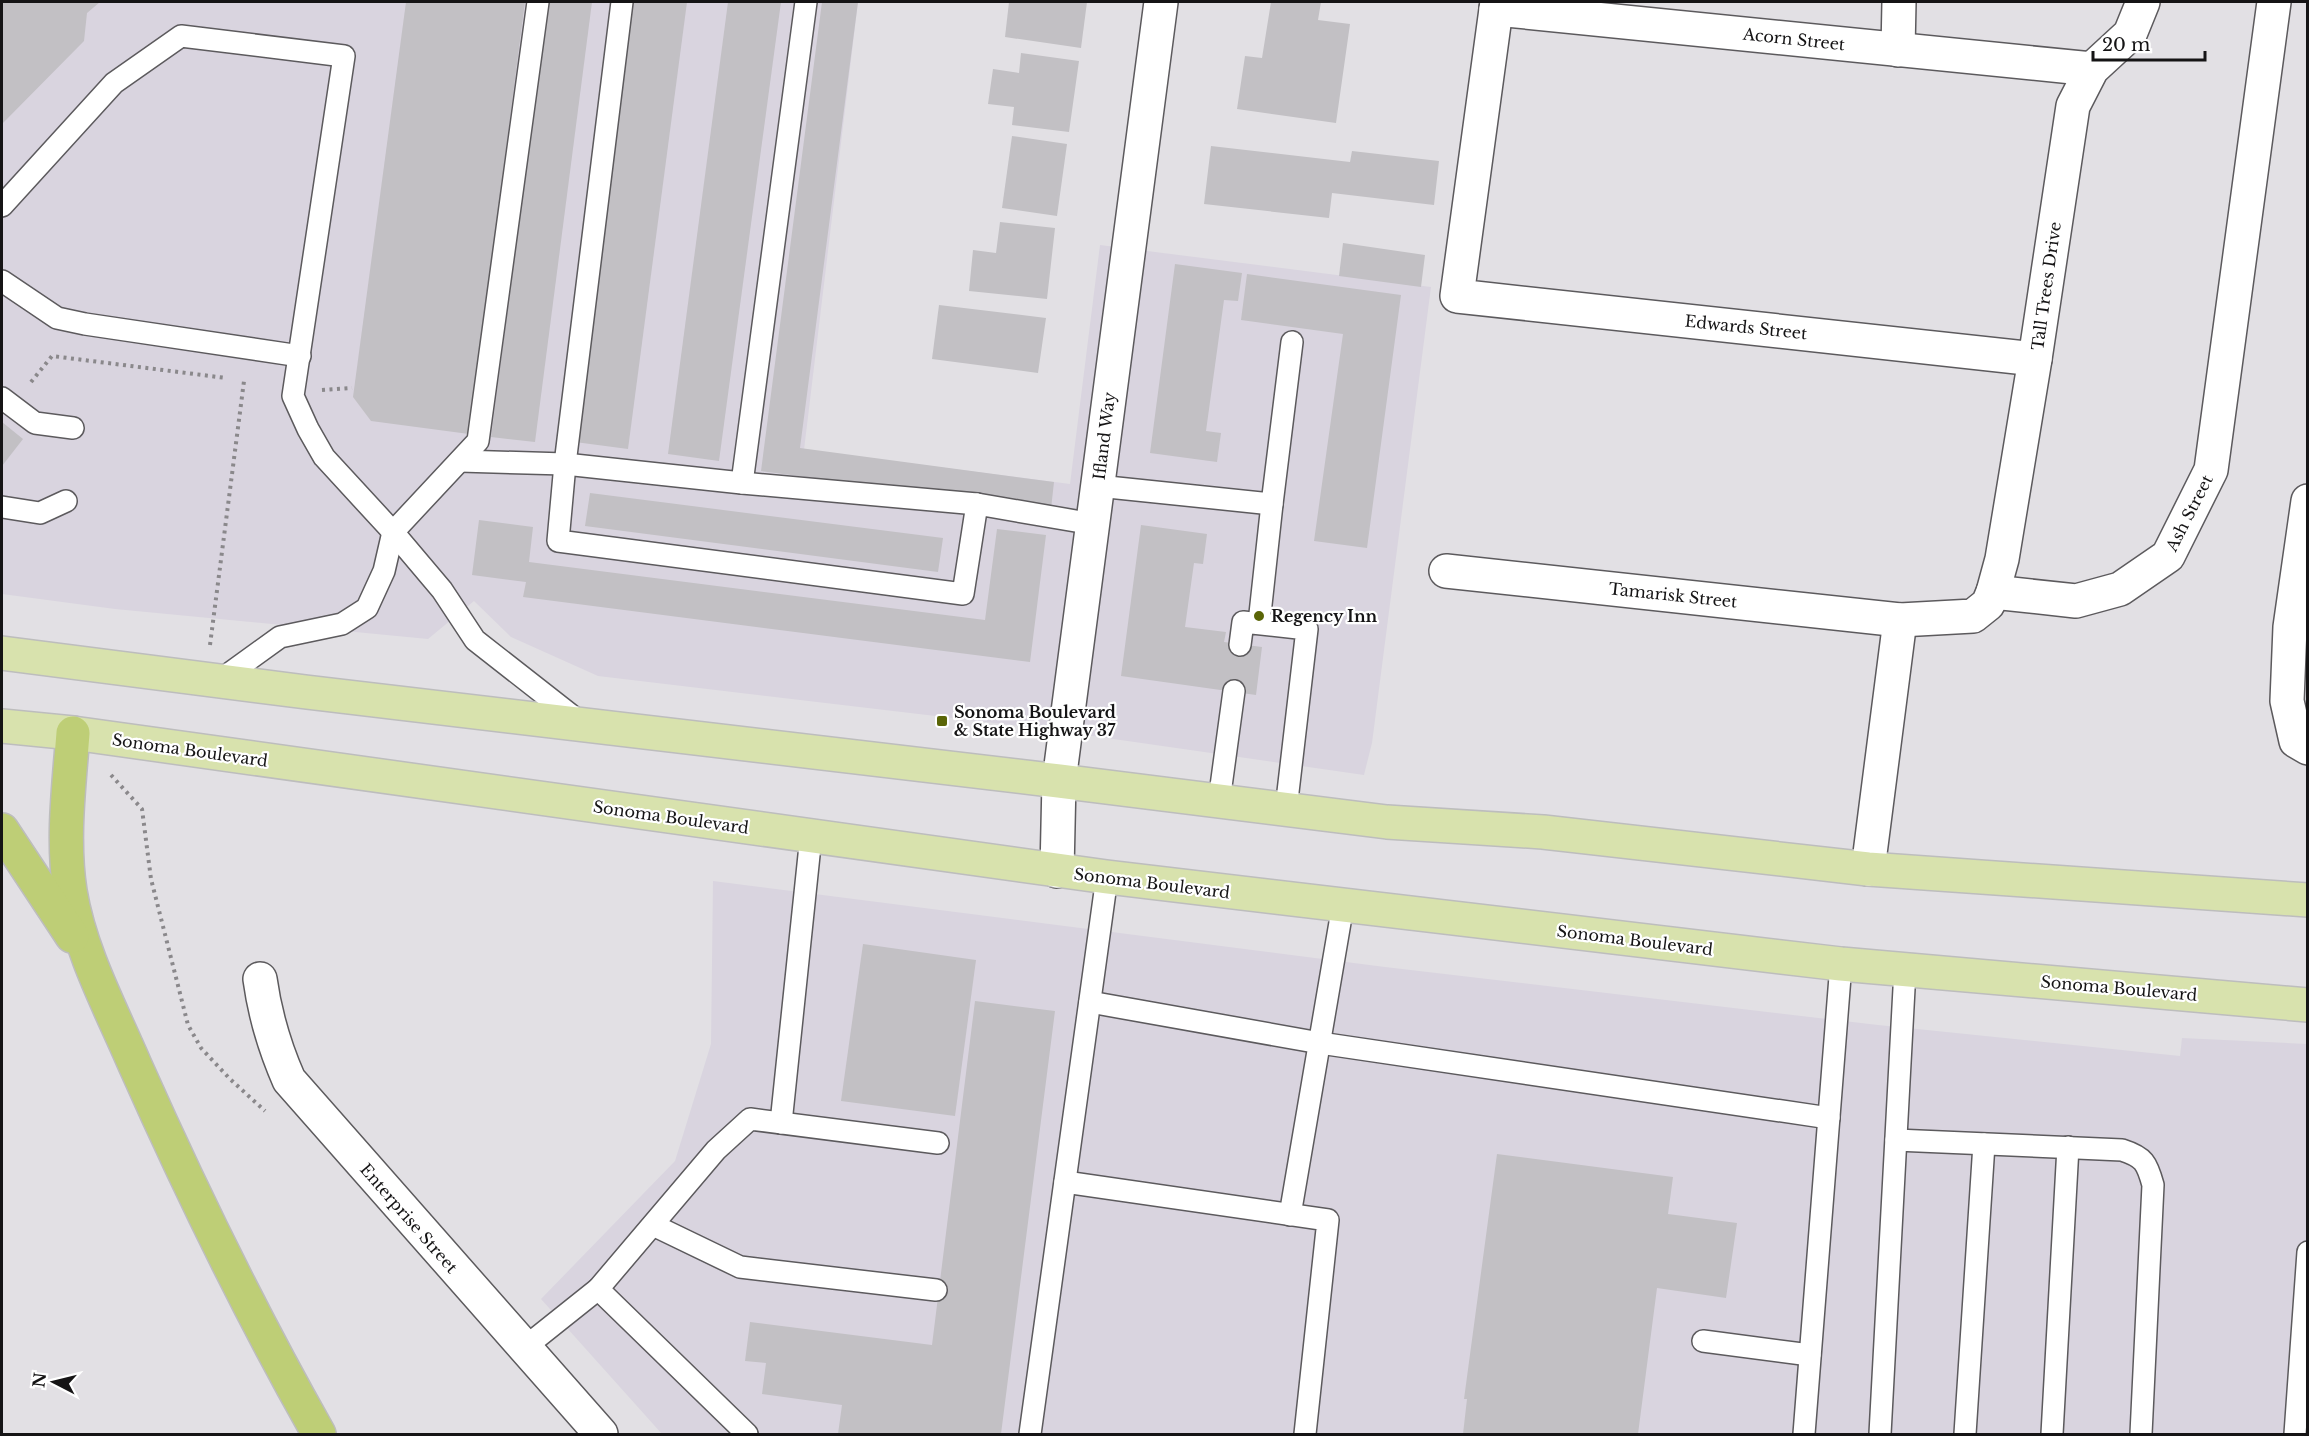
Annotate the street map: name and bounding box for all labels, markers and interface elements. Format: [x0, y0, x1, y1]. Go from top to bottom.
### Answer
street label: Acorn Street [1741, 24, 1846, 54]
scale bar [2093, 24, 2206, 62]
text: 20 m [2102, 34, 2150, 56]
street label: Tall Trees Drive [2027, 220, 2065, 352]
street label: Edwards Street [1684, 311, 1808, 343]
street label: Ifland Way [1089, 390, 1119, 481]
street label: Ash Street [2161, 471, 2217, 556]
street label: Tamarisk Street [1608, 578, 1738, 612]
place label: Regency Inn [1271, 606, 1378, 626]
marker: Regency Inn [1252, 609, 1266, 623]
place label: Sonoma Boulevard & State Highway 37 [954, 702, 1116, 740]
marker: Sonoma Boulevard & State Highway 37 [935, 714, 949, 728]
street label: Sonoma Boulevard [111, 729, 269, 771]
street label: Sonoma Boulevard [592, 796, 750, 838]
street label: Sonoma Boulevard [1073, 864, 1231, 903]
street label: Sonoma Boulevard [1556, 921, 1714, 960]
street label: Sonoma Boulevard [2040, 971, 2198, 1005]
street label: Enterprise Street [356, 1159, 462, 1277]
north arrow [24, 1352, 84, 1412]
text: N [28, 1371, 50, 1389]

